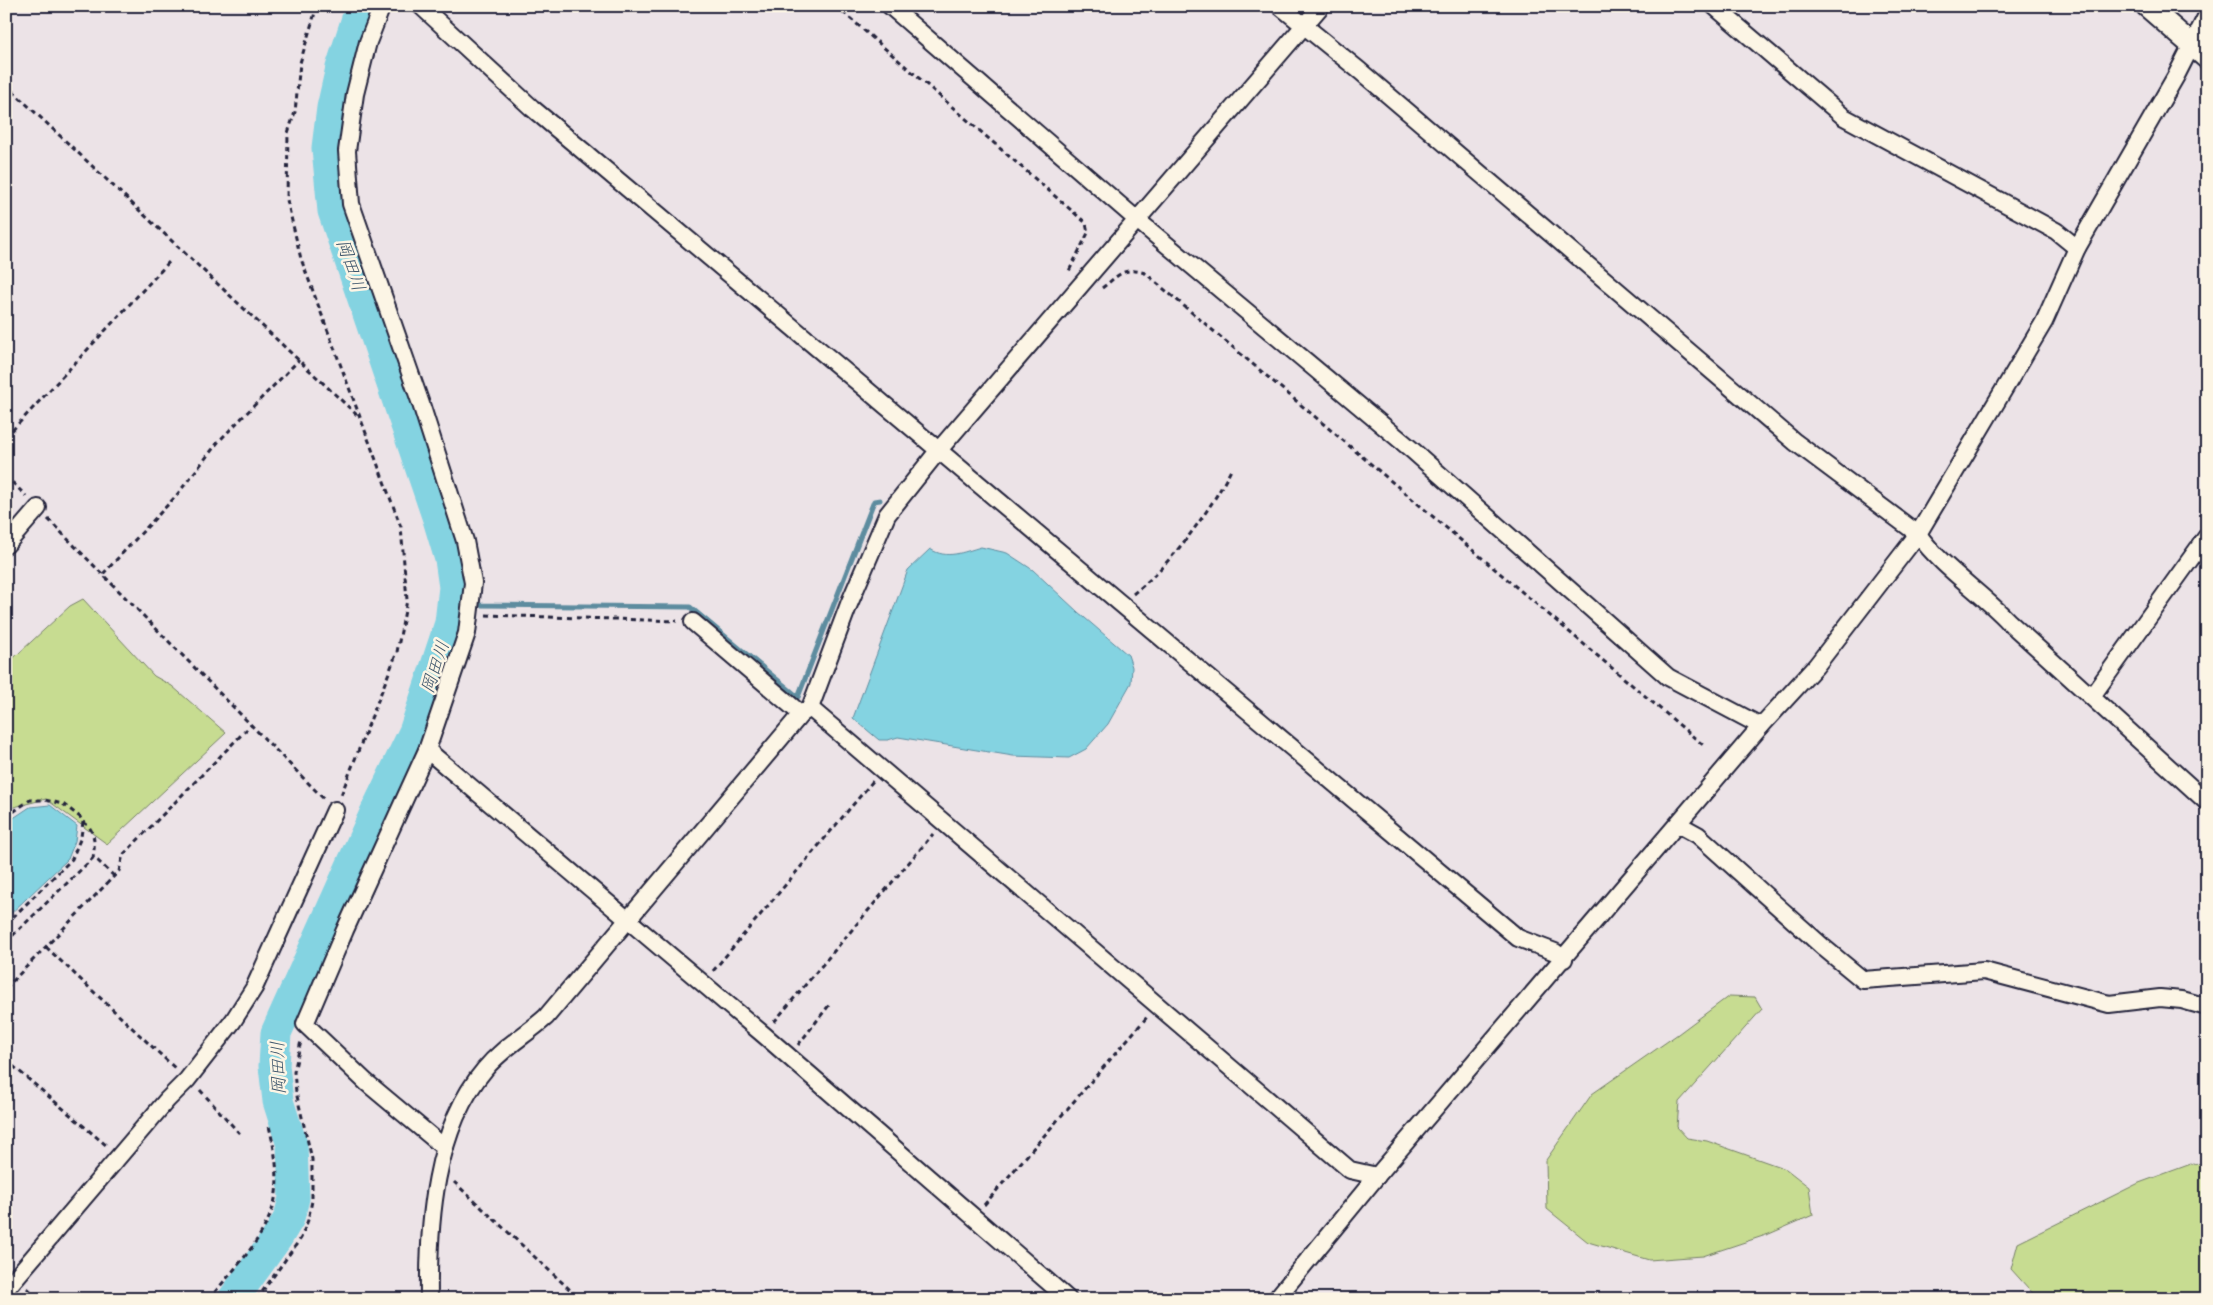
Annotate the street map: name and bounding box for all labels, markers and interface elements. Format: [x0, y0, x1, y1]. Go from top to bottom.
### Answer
water label: 岡田川 [330, 237, 367, 295]
water label: 岡田川 [419, 639, 456, 697]
water label: 岡田川 [269, 1041, 292, 1095]

